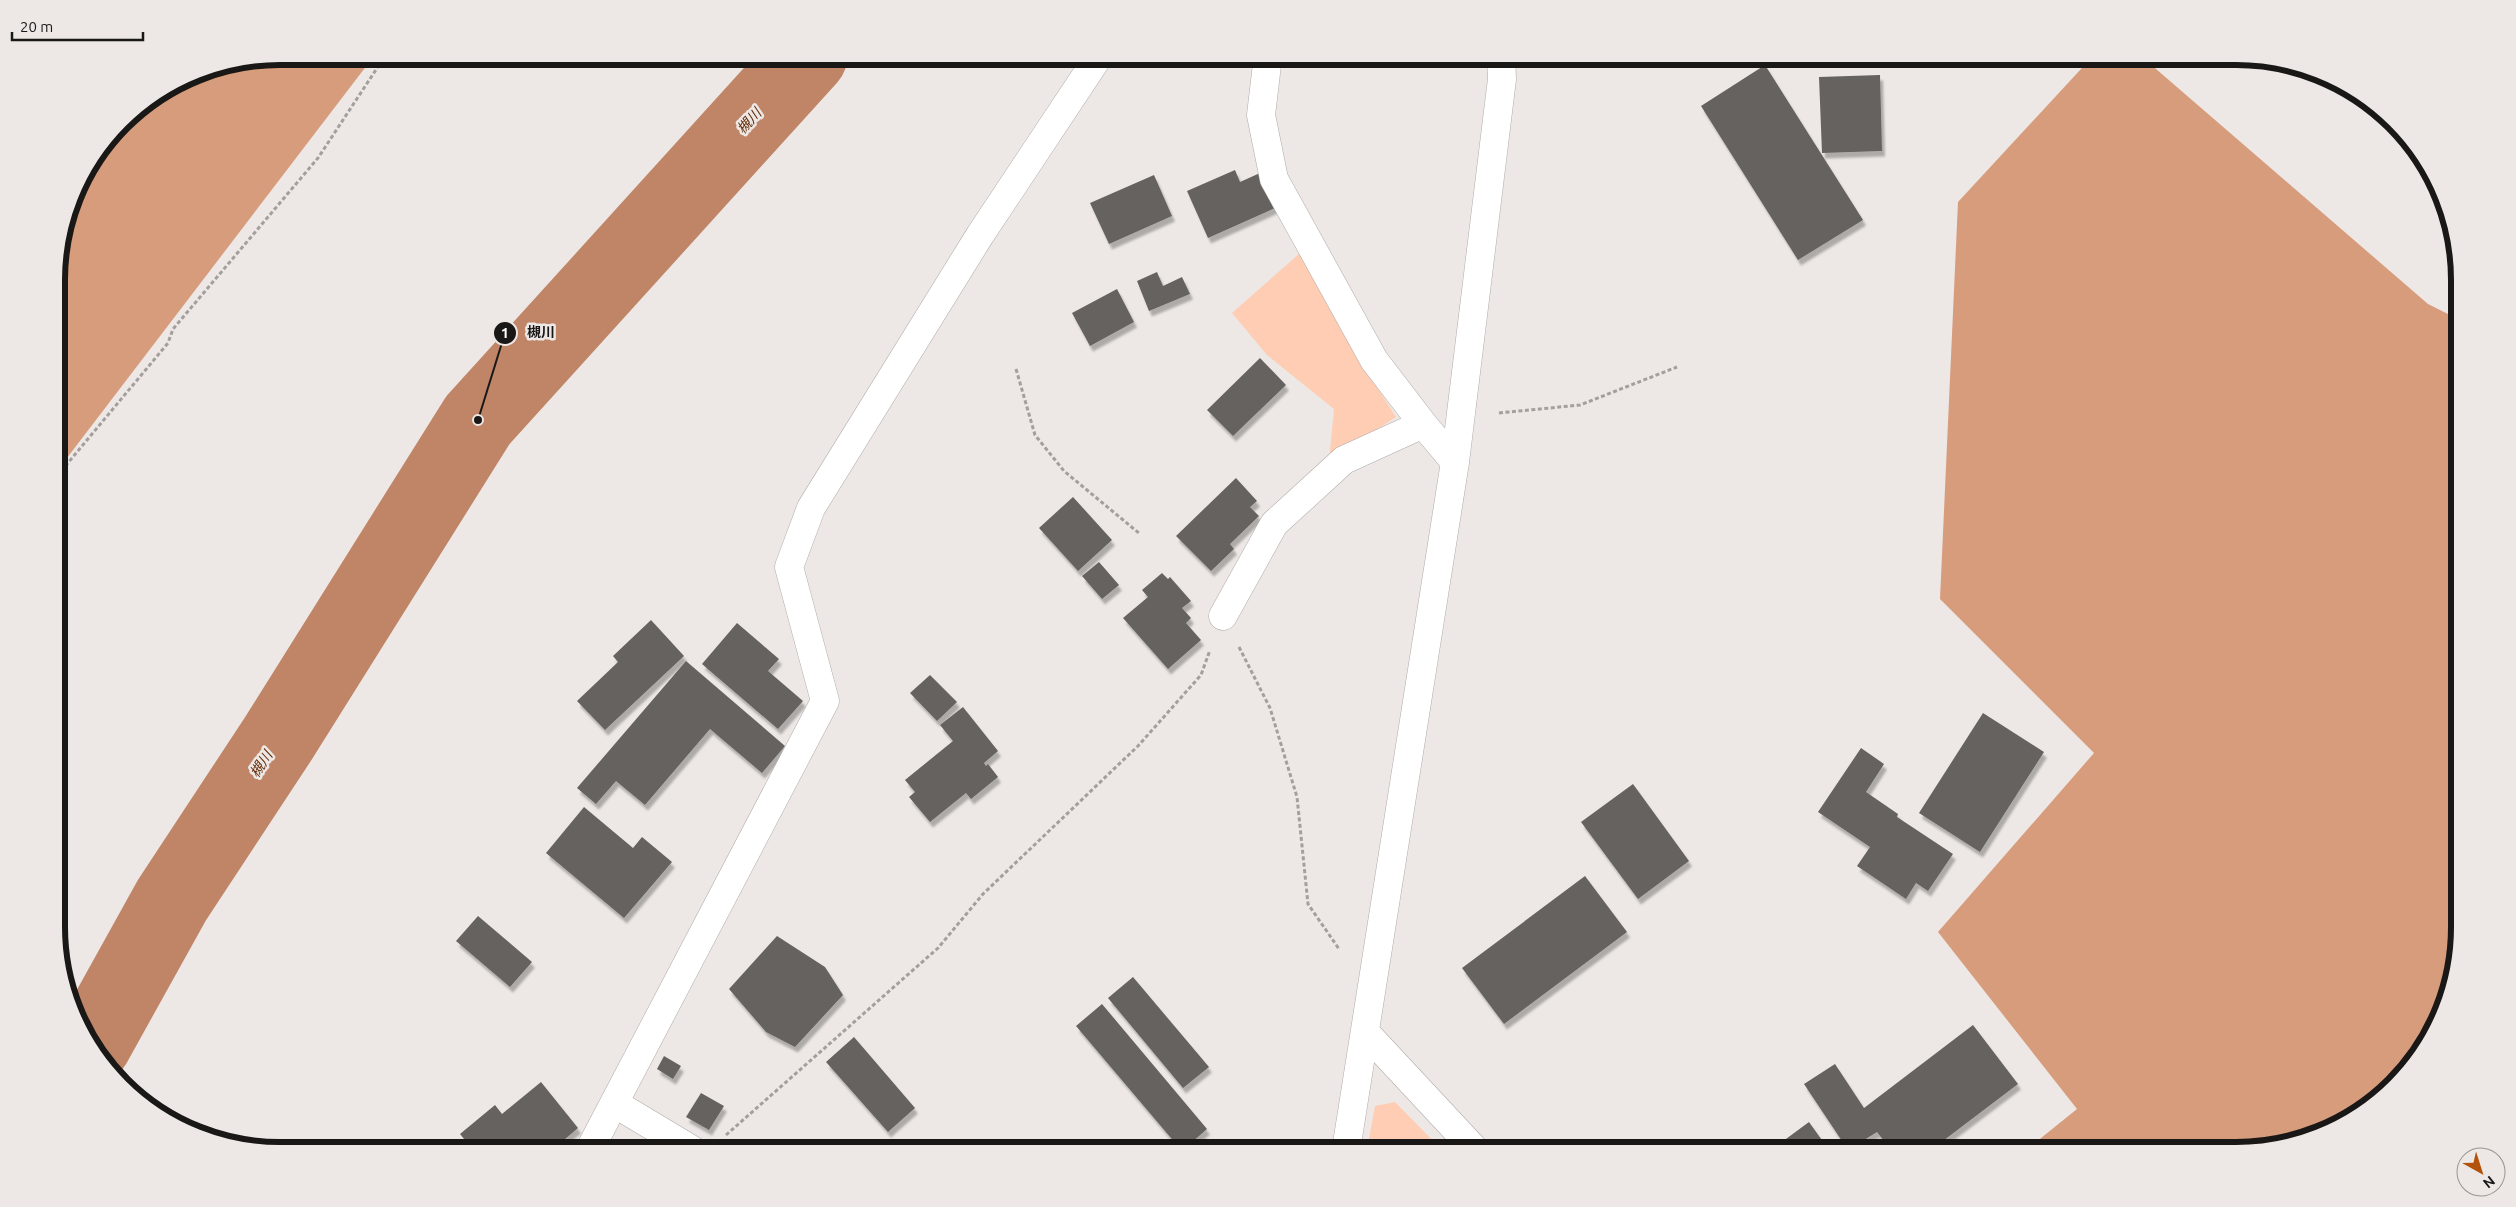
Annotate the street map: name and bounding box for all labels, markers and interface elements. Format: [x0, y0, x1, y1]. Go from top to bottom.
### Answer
scale bar [12, 10, 144, 42]
text: 20 m [20, 18, 53, 35]
water label: 槻川 [734, 104, 766, 137]
callout: 槻川 [492, 318, 565, 347]
text: 1 [501, 324, 509, 341]
text: 槻川 [527, 324, 555, 340]
water label: 槻川 [247, 746, 276, 780]
north arrow [2456, 1147, 2506, 1197]
text: N [2480, 1173, 2498, 1192]

